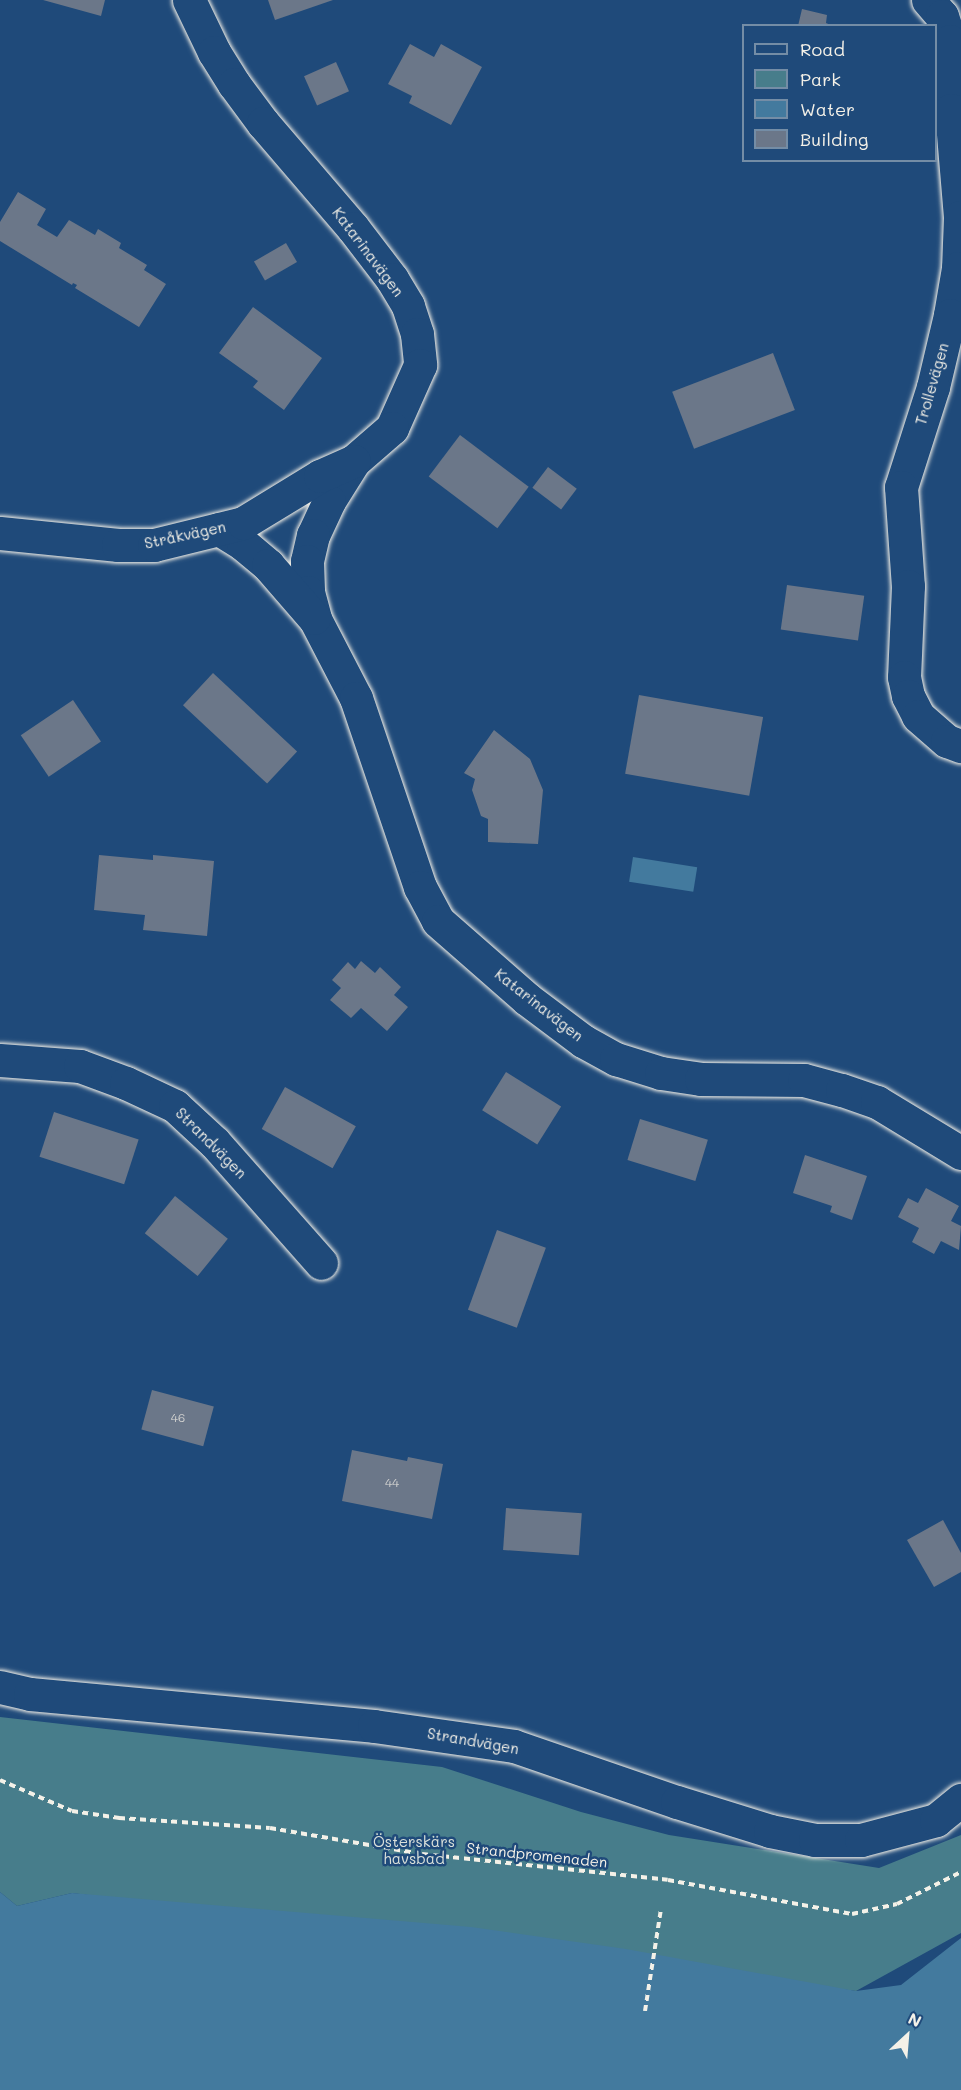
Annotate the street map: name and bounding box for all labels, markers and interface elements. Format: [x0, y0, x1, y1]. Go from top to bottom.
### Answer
legend [742, 24, 937, 162]
text: Road [800, 37, 845, 61]
text: Park [800, 67, 841, 91]
text: Water [800, 97, 855, 121]
text: Building [800, 127, 868, 151]
street label: Katarinavägen [329, 204, 407, 300]
street label: Trollevägen [912, 341, 952, 427]
street label: Stråkvägen [143, 518, 227, 552]
street label: Katarinavägen [491, 965, 587, 1045]
street label: Strandvägen [172, 1104, 250, 1182]
house number: 46 [171, 1411, 185, 1425]
house number: 44 [385, 1476, 399, 1490]
street label: Strandvägen [426, 1724, 520, 1758]
park label: Österskärs havsbad [373, 1832, 455, 1867]
street label: Strandpromenaden [466, 1839, 608, 1871]
north arrow [877, 2006, 937, 2066]
text: N [905, 2007, 925, 2031]

